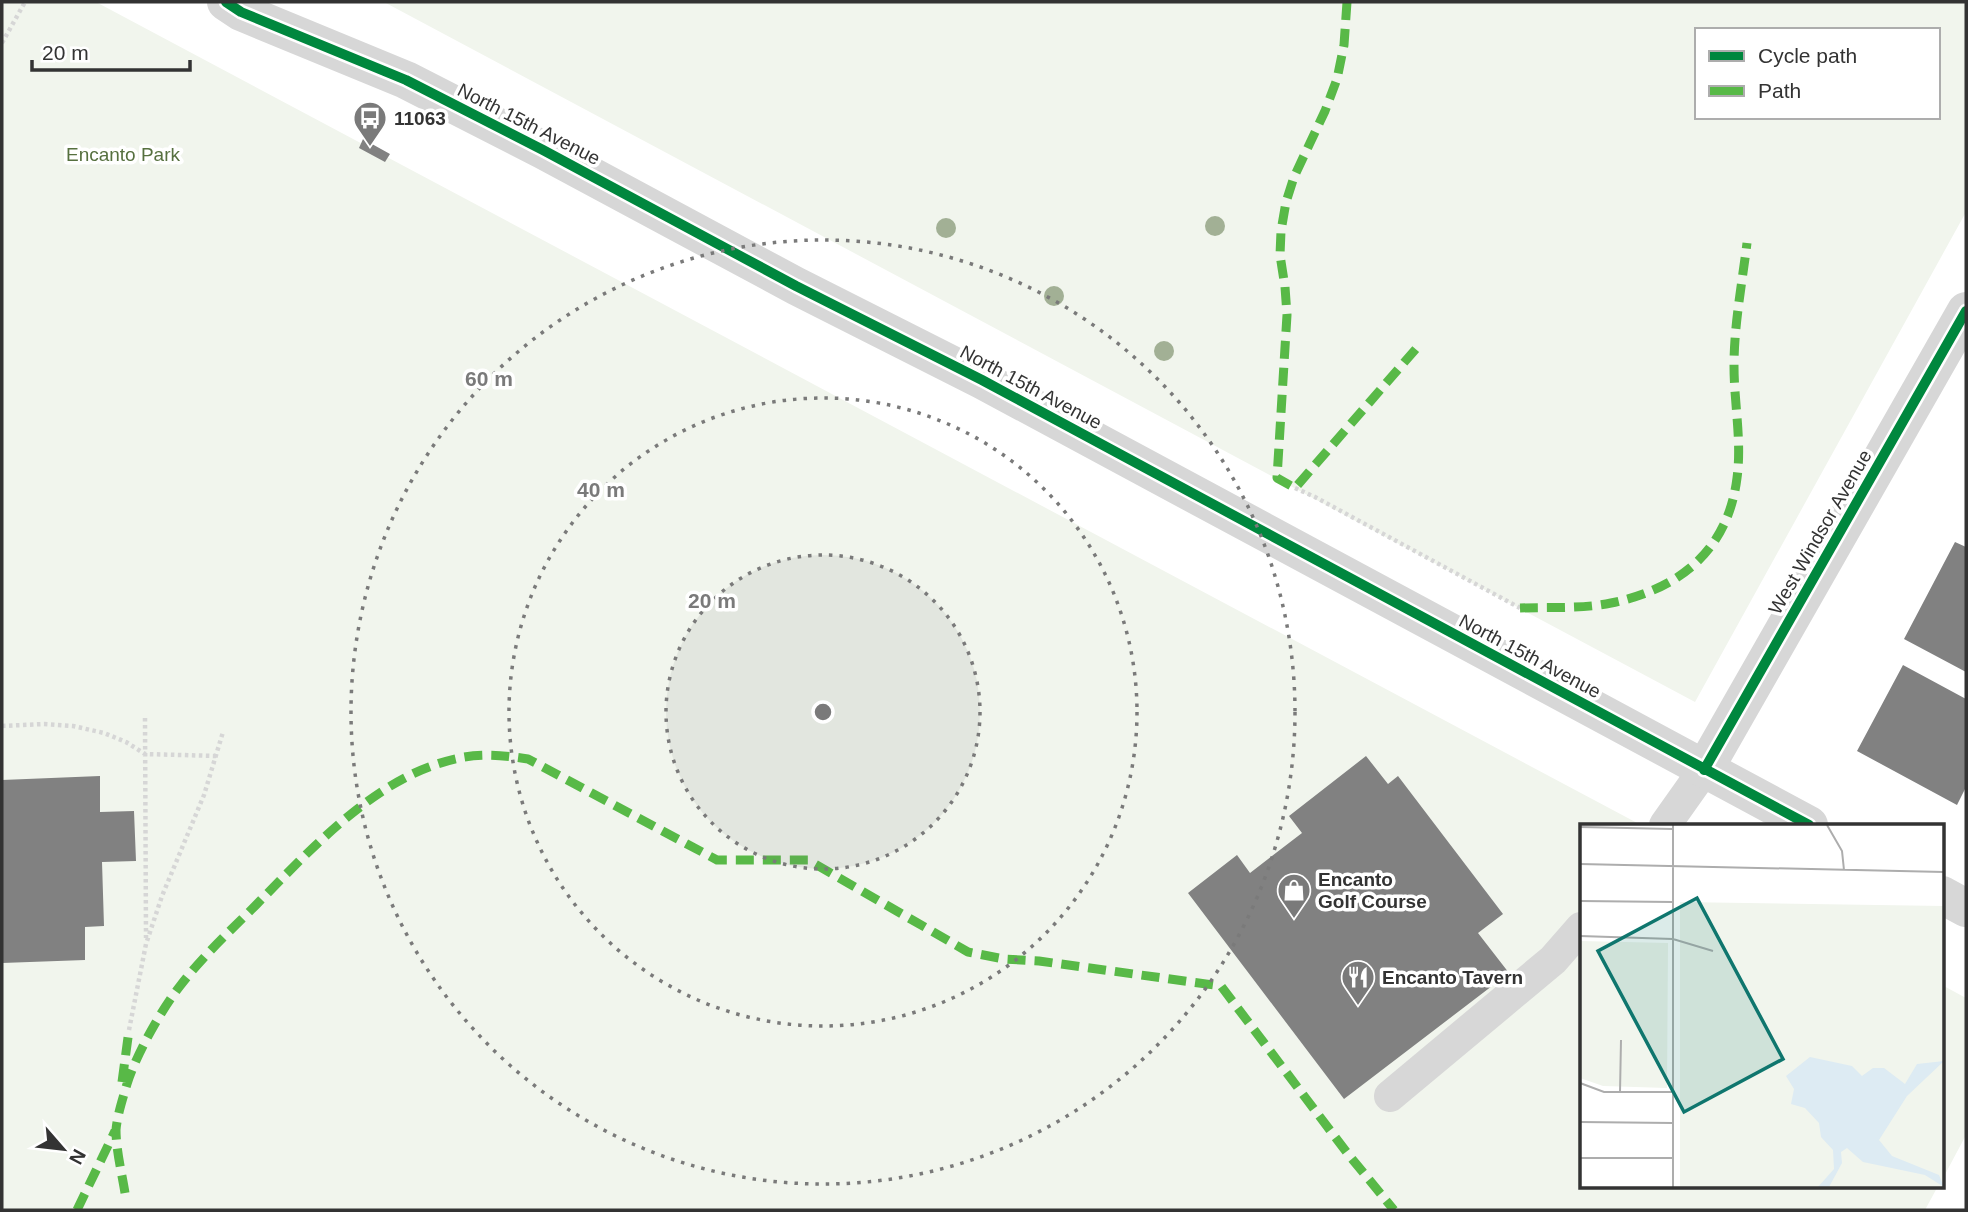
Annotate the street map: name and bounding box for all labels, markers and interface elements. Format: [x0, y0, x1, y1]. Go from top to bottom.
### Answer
scale bar [32, 28, 189, 72]
legend [1695, 28, 1940, 119]
text: 20 m [42, 41, 89, 64]
text: Cycle path [1758, 44, 1857, 67]
street label: North 15th Avenue [454, 79, 604, 169]
text: Path [1758, 79, 1801, 102]
bus stop icon: 11063 [351, 99, 389, 148]
place label: 11063 [394, 108, 446, 129]
park label: Encanto Park [66, 144, 181, 165]
street label: North 15th Avenue [957, 341, 1105, 433]
text: 60 m [465, 367, 513, 390]
street label: West Windsor Avenue [1764, 446, 1876, 618]
text: 40 m [577, 478, 625, 501]
text: 20 m [688, 589, 736, 612]
street label: North 15th Avenue [1456, 610, 1604, 702]
centre of rings [811, 700, 835, 724]
inset map [1580, 824, 1944, 1188]
place label: Encanto Golf Course [1318, 869, 1427, 912]
shop icon: Encanto Golf Course [1275, 871, 1313, 920]
restaurant icon: Encanto Tavern [1339, 958, 1377, 1007]
place label: Encanto Tavern [1382, 967, 1523, 988]
north arrow [28, 1114, 98, 1184]
text: N [65, 1146, 90, 1168]

